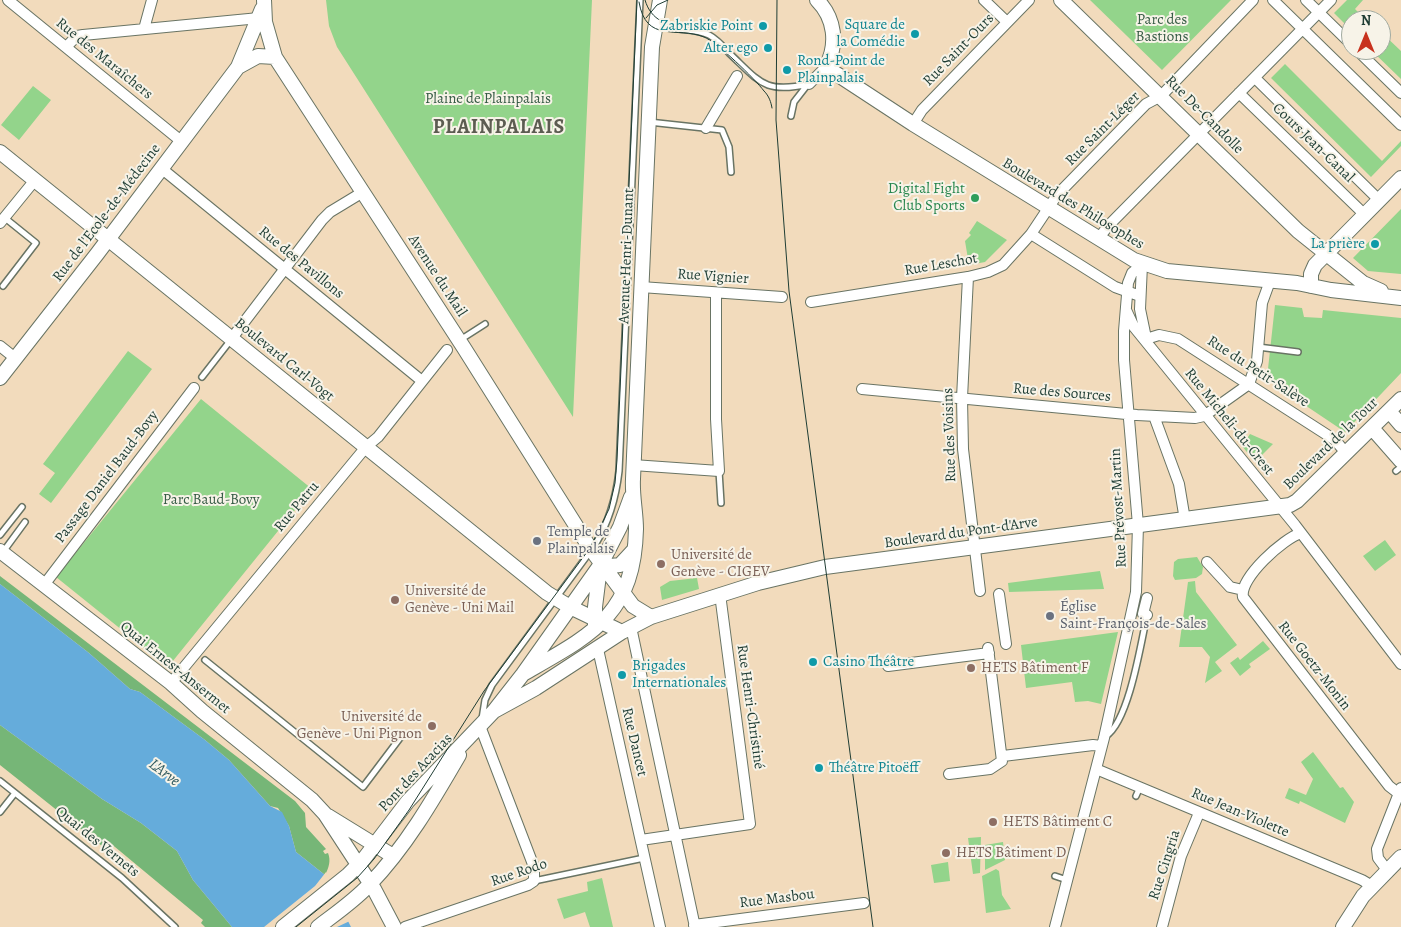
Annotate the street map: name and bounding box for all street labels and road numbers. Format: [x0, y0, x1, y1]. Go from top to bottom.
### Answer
street label: Rue Saint-Ours [920, 10, 998, 90]
street label: Rue des Maraîchers [52, 14, 156, 104]
street label: Rue De-Candolle [1161, 72, 1247, 158]
street label: Rue Saint-Léger [1062, 88, 1144, 170]
street label: Cours Jean-Canal [1268, 99, 1358, 187]
street label: Rue de l'Ecole-de-Médecine [49, 140, 165, 286]
street label: Boulevard des Philosophes [999, 154, 1147, 254]
street label: Avenue Henri-Dunant [616, 188, 638, 324]
street label: Rue des Pavillons [255, 223, 347, 303]
street label: Avenue du Mail [404, 232, 470, 320]
street label: Rue Leschot [903, 250, 979, 280]
street label: Rue Vignier [677, 266, 749, 288]
street label: Boulevard Carl-Vogt [231, 314, 337, 406]
street label: Rue du Petit-Salève [1204, 332, 1312, 412]
street label: Rue Micheli-du-Crest [1180, 365, 1278, 479]
street label: Rue des Sources [1012, 380, 1112, 406]
street label: Rue des Voisins [939, 387, 961, 483]
street label: Boulevard de la Tour [1280, 394, 1382, 494]
street label: Passage Daniel Baud-Bovy [51, 407, 163, 547]
street label: Rue Prévost-Martin [1107, 448, 1131, 568]
street label: Rue Patru [271, 478, 323, 536]
street label: Boulevard du Pont-d'Arve [883, 513, 1039, 553]
street label: Quai Ernest-Ansermet [116, 618, 234, 718]
street label: Rue Goetz-Monin [1274, 618, 1354, 714]
street label: Rue Henri-Christiné [732, 644, 768, 770]
street label: Rue Dancet [617, 706, 651, 778]
street label: Pont des Acacias [375, 730, 457, 816]
street label: Rue Jean-Violette [1188, 784, 1292, 842]
street label: Quai des Vernets [51, 803, 143, 881]
street label: Rue Cingria [1145, 828, 1185, 902]
street label: Rue Rodo [489, 855, 549, 891]
street label: Rue Masbou [739, 885, 815, 913]

